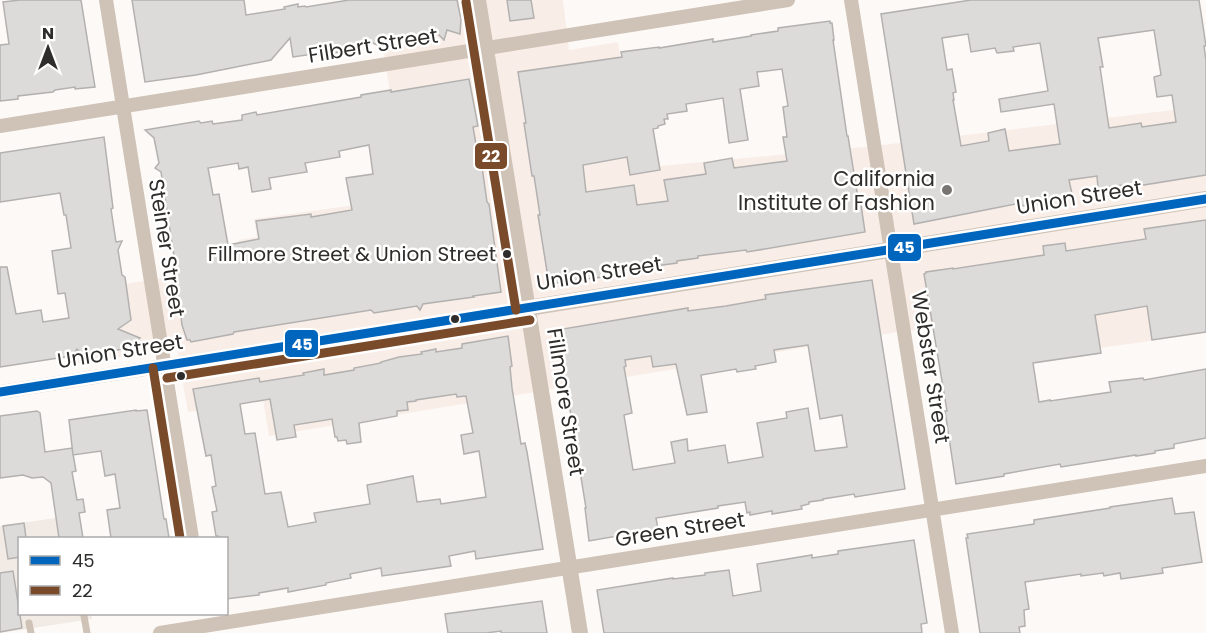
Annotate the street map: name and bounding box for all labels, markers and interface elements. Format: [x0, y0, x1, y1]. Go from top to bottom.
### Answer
north arrow [18, 18, 78, 78]
street label: Filbert Street [306, 20, 440, 70]
text: N [42, 22, 54, 45]
line badge: 22 [474, 142, 508, 170]
text: 22 [482, 145, 500, 168]
place label: California Institute of Fashion [738, 164, 935, 217]
street label: Union Street [1014, 173, 1144, 221]
street label: Steiner Street [142, 177, 192, 319]
marker: California Institute of Fashion [940, 183, 954, 197]
line badge: 45 [887, 233, 922, 262]
text: 45 [893, 236, 915, 259]
place label: Fillmore Street & Union Street [208, 240, 496, 268]
marker: Fillmore Street & Union Street [501, 248, 513, 260]
street label: Union Street [534, 249, 664, 297]
street label: Webster Street [905, 289, 957, 445]
unlabelled marker [449, 313, 461, 325]
street label: Fillmore Street [540, 326, 592, 478]
street label: Union Street [55, 327, 185, 375]
line badge: 45 [284, 329, 319, 358]
text: 45 [291, 333, 313, 356]
unlabelled marker [175, 370, 187, 382]
street label: Green Street [613, 504, 747, 554]
legend [18, 537, 228, 615]
text: 45 [72, 548, 95, 573]
text: 22 [72, 578, 93, 603]

